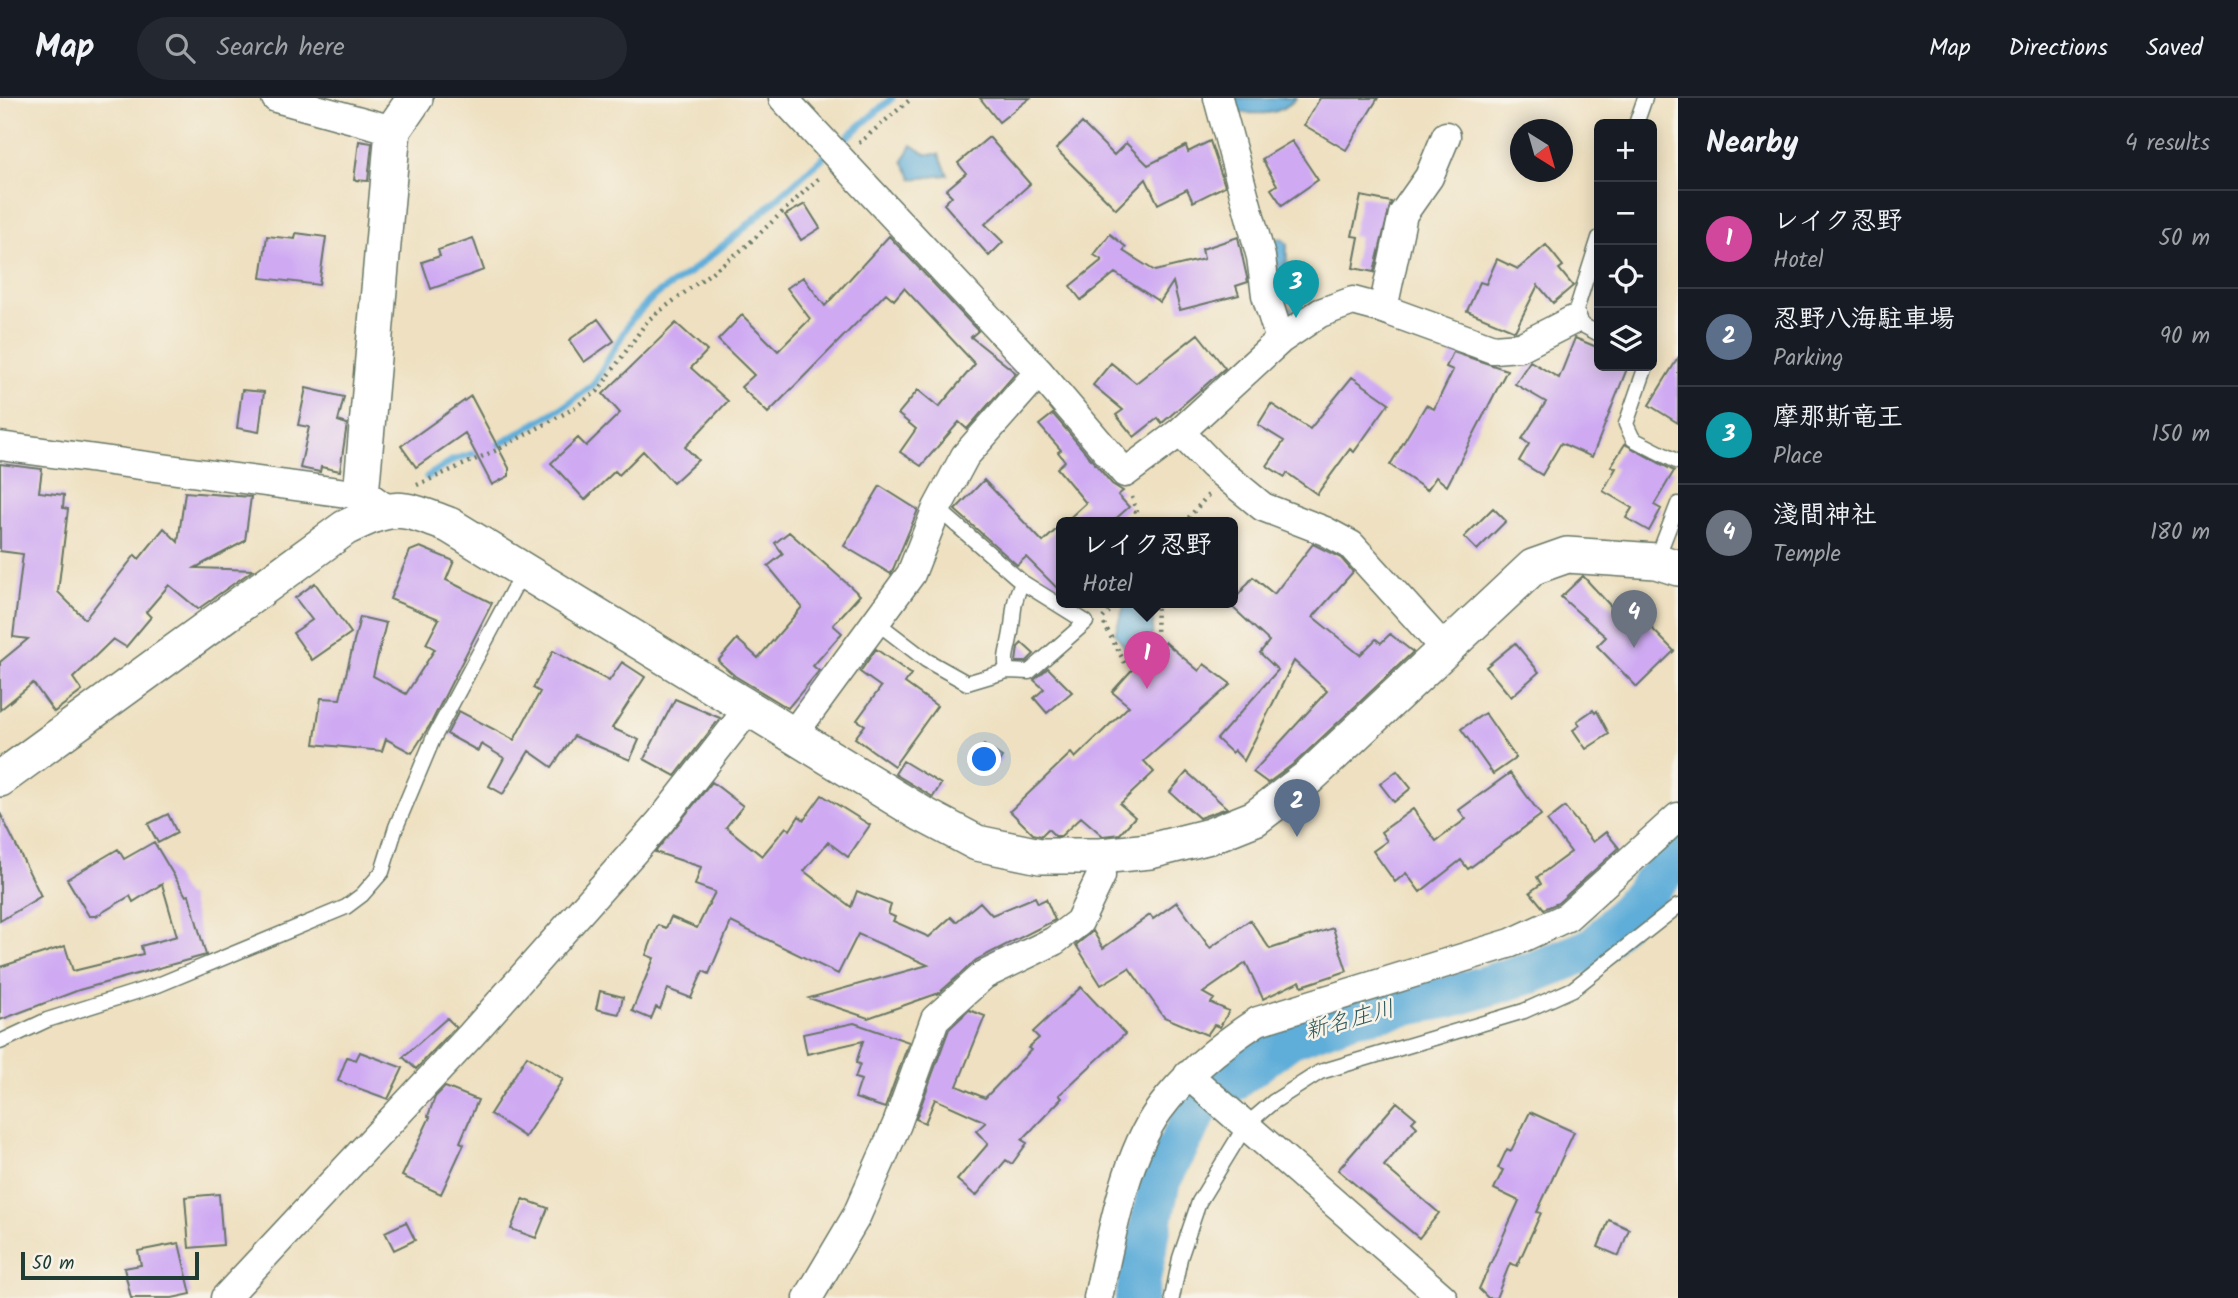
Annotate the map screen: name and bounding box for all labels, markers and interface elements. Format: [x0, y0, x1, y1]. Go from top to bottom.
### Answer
search box [137, 17, 627, 80]
text: Map [35, 22, 95, 75]
text: Search here [217, 27, 345, 69]
icon: search [161, 29, 199, 67]
text: Map [1929, 29, 1971, 68]
text: Directions [2009, 29, 2108, 68]
text: Saved [2146, 29, 2203, 68]
north arrow [1510, 119, 1573, 182]
map controls [1594, 119, 1657, 371]
button: + [1594, 119, 1657, 182]
text: Nearby [1706, 120, 1798, 168]
text: 4 results [2125, 126, 2210, 162]
button: − [1594, 182, 1657, 245]
text: レイク忍野 [1773, 201, 1902, 243]
text: 1 [1726, 221, 1732, 257]
text: 50 m [2159, 221, 2210, 257]
text: Hotel [1773, 243, 1824, 279]
button: locate [1594, 245, 1657, 308]
pin: 3 [1273, 260, 1319, 318]
text: 忍野八海駐車場 [1773, 299, 1955, 341]
button: layers [1594, 308, 1657, 371]
text: 2 [1722, 319, 1736, 355]
text: 90 m [2160, 319, 2210, 355]
text: Parking [1773, 341, 1843, 377]
text: 摩那斯竜王 [1773, 397, 1903, 439]
text: 3 [1723, 417, 1735, 453]
text: 150 m [2151, 417, 2210, 453]
text: Place [1773, 439, 1823, 475]
text: 淺間神社 [1773, 495, 1877, 537]
text: 4 [1723, 515, 1735, 551]
text: 180 m [2150, 515, 2210, 551]
popup [1056, 517, 1238, 608]
text: レイク忍野 [1082, 525, 1212, 567]
text: Temple [1773, 537, 1841, 573]
text: Hotel [1082, 567, 1133, 603]
pin: 4 [1611, 590, 1657, 648]
pin: 1 [1124, 631, 1170, 689]
your location [967, 742, 1001, 776]
pin: 2 [1274, 779, 1320, 837]
water label: 新名庄川 [1301, 992, 1399, 1050]
scale bar [21, 1249, 200, 1281]
text: 50 m [32, 1249, 74, 1279]

